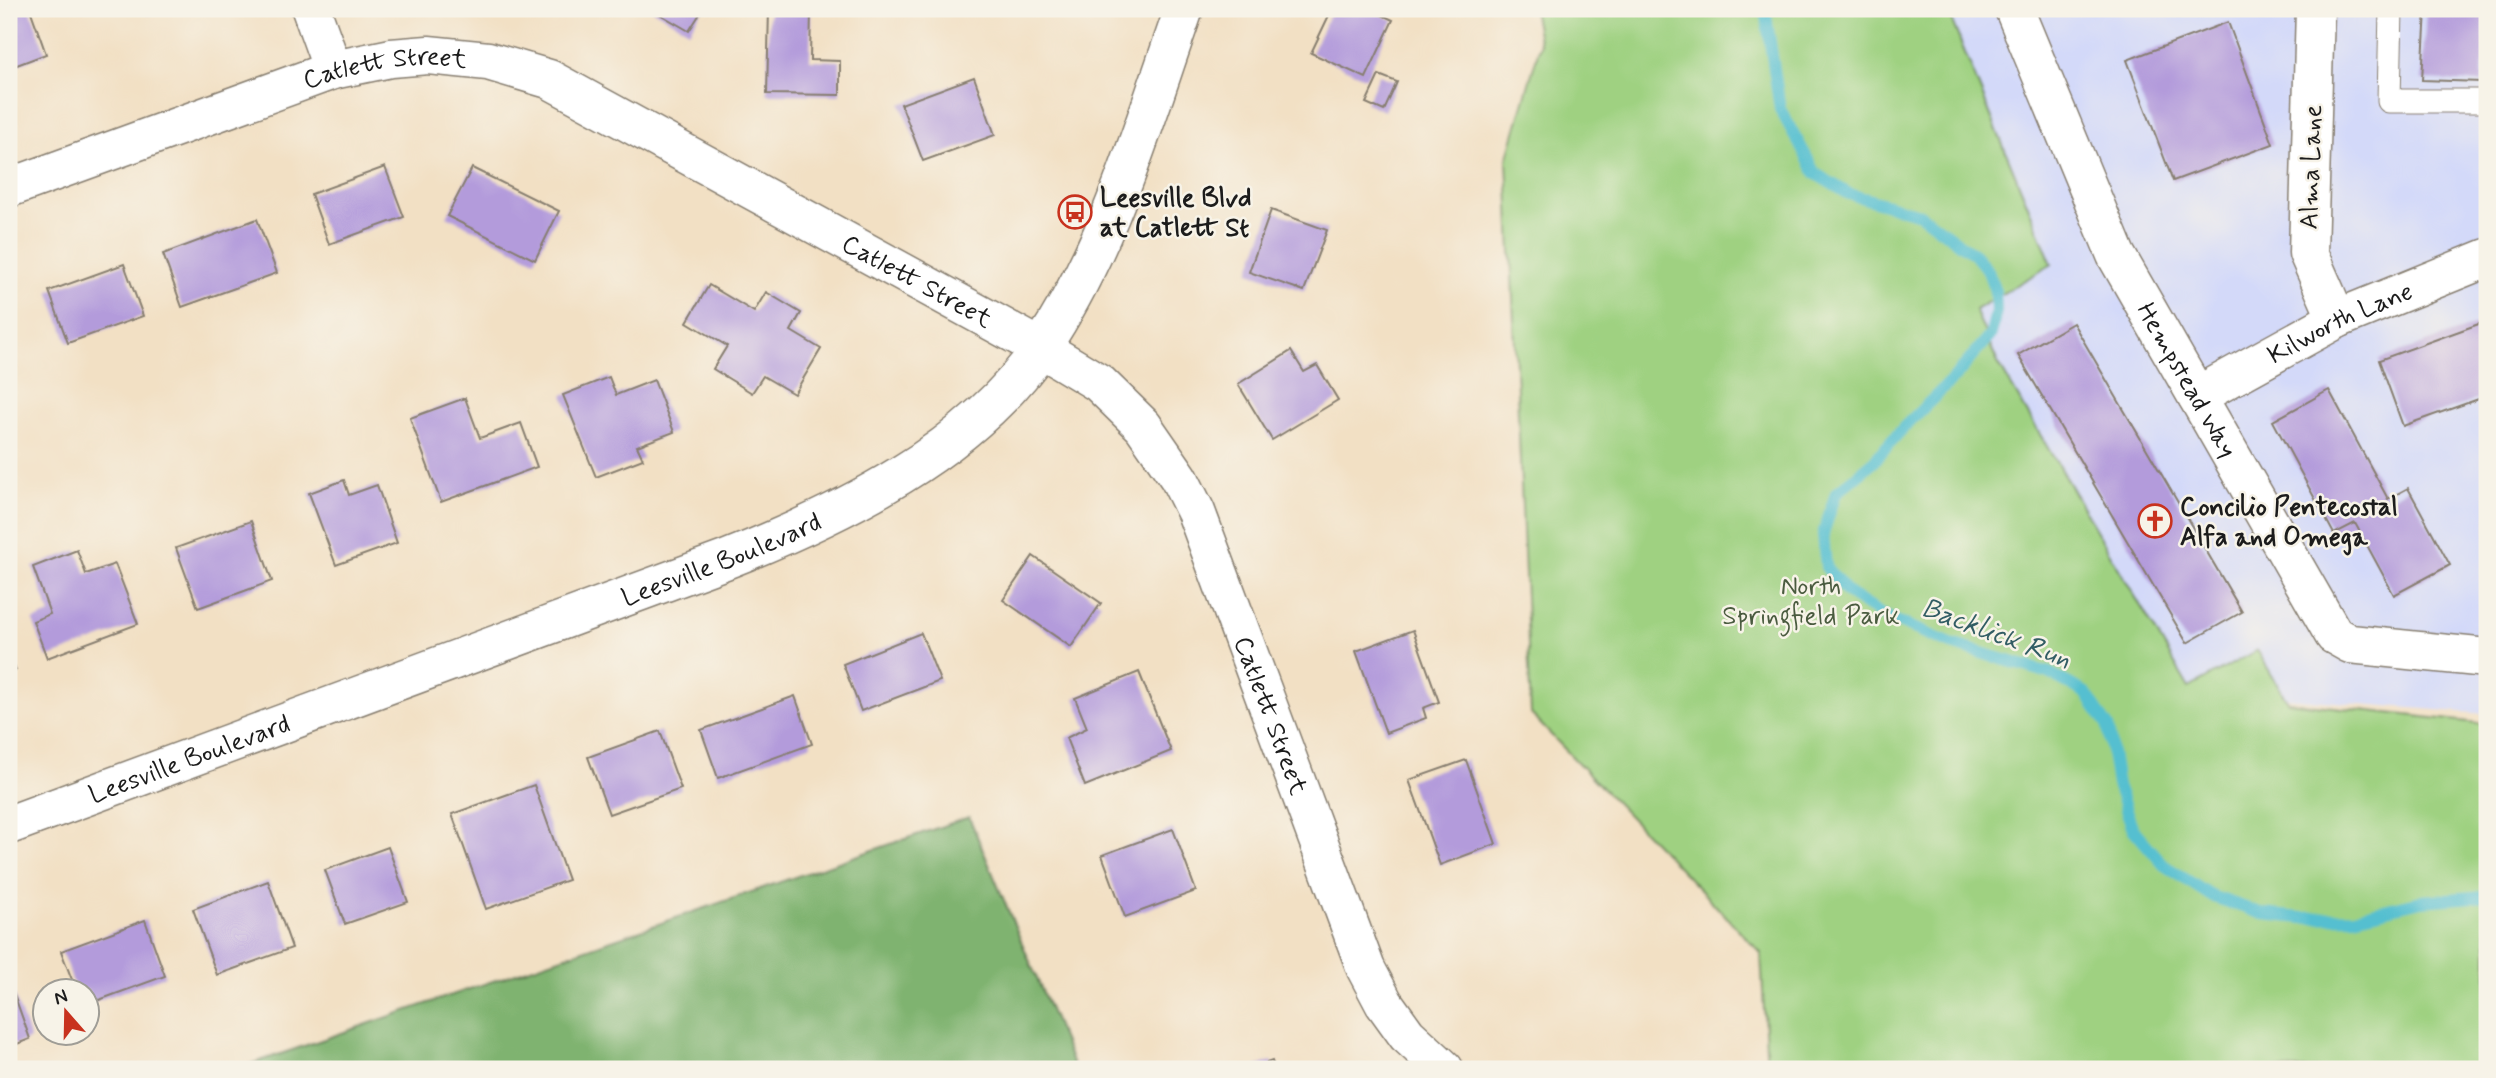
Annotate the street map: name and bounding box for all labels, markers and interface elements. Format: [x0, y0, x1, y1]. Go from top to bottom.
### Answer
street label: Catlett Street [299, 40, 468, 98]
street label: Alma Lane [2293, 104, 2331, 230]
place label: Leesville Blvd at Catlett St [1100, 182, 1251, 246]
bus stop icon: Leesville Blvd at Catlett St [1056, 193, 1094, 231]
street label: Catlett Street [835, 227, 998, 337]
street label: Kilworth Lane [2262, 275, 2418, 373]
street label: Hempstead Way [2128, 297, 2244, 465]
place label: Concilio Pentecostal Alfa and Omega [2180, 491, 2398, 556]
church icon: Concilio Pentecostal Alfa and Omega [2136, 502, 2174, 540]
street label: Leesville Boulevard [617, 506, 827, 616]
park label: North Springfield Park [1722, 570, 1900, 637]
water label: Backlick Run [1916, 590, 2076, 679]
street label: Catlett Street [1225, 632, 1315, 800]
street label: Leesville Boulevard [84, 707, 295, 813]
north arrow [32, 976, 102, 1046]
text: N [50, 984, 71, 1011]

